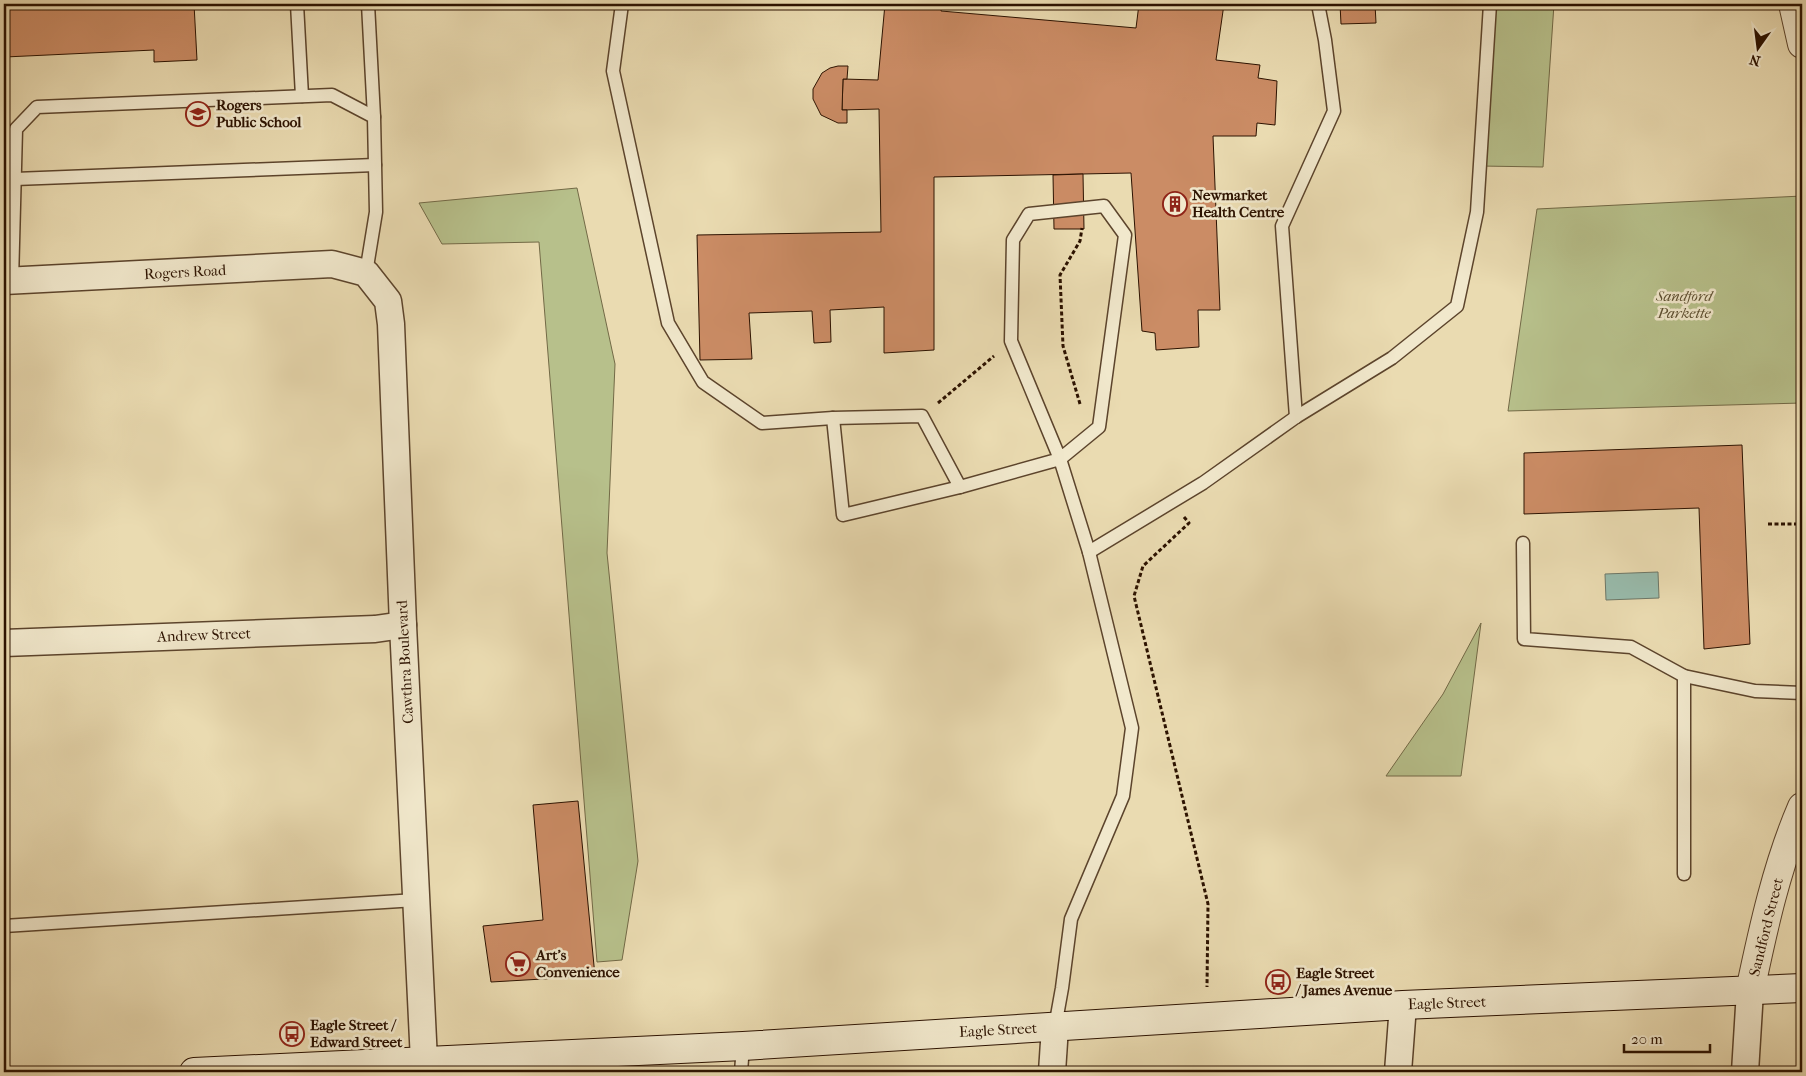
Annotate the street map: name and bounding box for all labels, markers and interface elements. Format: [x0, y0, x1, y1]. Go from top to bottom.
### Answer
north arrow [1734, 22, 1784, 72]
text: N [1747, 51, 1762, 70]
place label: Rogers Public School [216, 96, 302, 131]
school or university icon: Rogers Public School [185, 101, 211, 127]
place label: Newmarket Health Centre [1192, 186, 1285, 221]
building icon: Newmarket Health Centre [1162, 191, 1188, 217]
street label: Rogers Road [143, 261, 227, 283]
park label: Sandford Parkette [1655, 287, 1714, 322]
street label: Cawthra Boulevard [393, 599, 417, 724]
street label: Andrew Street [156, 624, 252, 646]
street label: Sandford Street [1745, 875, 1787, 978]
place label: Art's Convenience [535, 946, 620, 981]
supermarket icon: Art's Convenience [505, 951, 531, 977]
place label: Eagle Street / James Avenue [1295, 964, 1393, 999]
bus stop icon: Eagle Street / James Avenue [1265, 969, 1291, 995]
street label: Eagle Street [1408, 993, 1487, 1013]
place label: Eagle Street / Edward Street [310, 1016, 403, 1051]
street label: Eagle Street [958, 1019, 1038, 1041]
bus stop icon: Eagle Street / Edward Street [279, 1021, 305, 1047]
scale bar [1624, 1021, 1710, 1053]
text: 20 m [1631, 1030, 1663, 1048]

